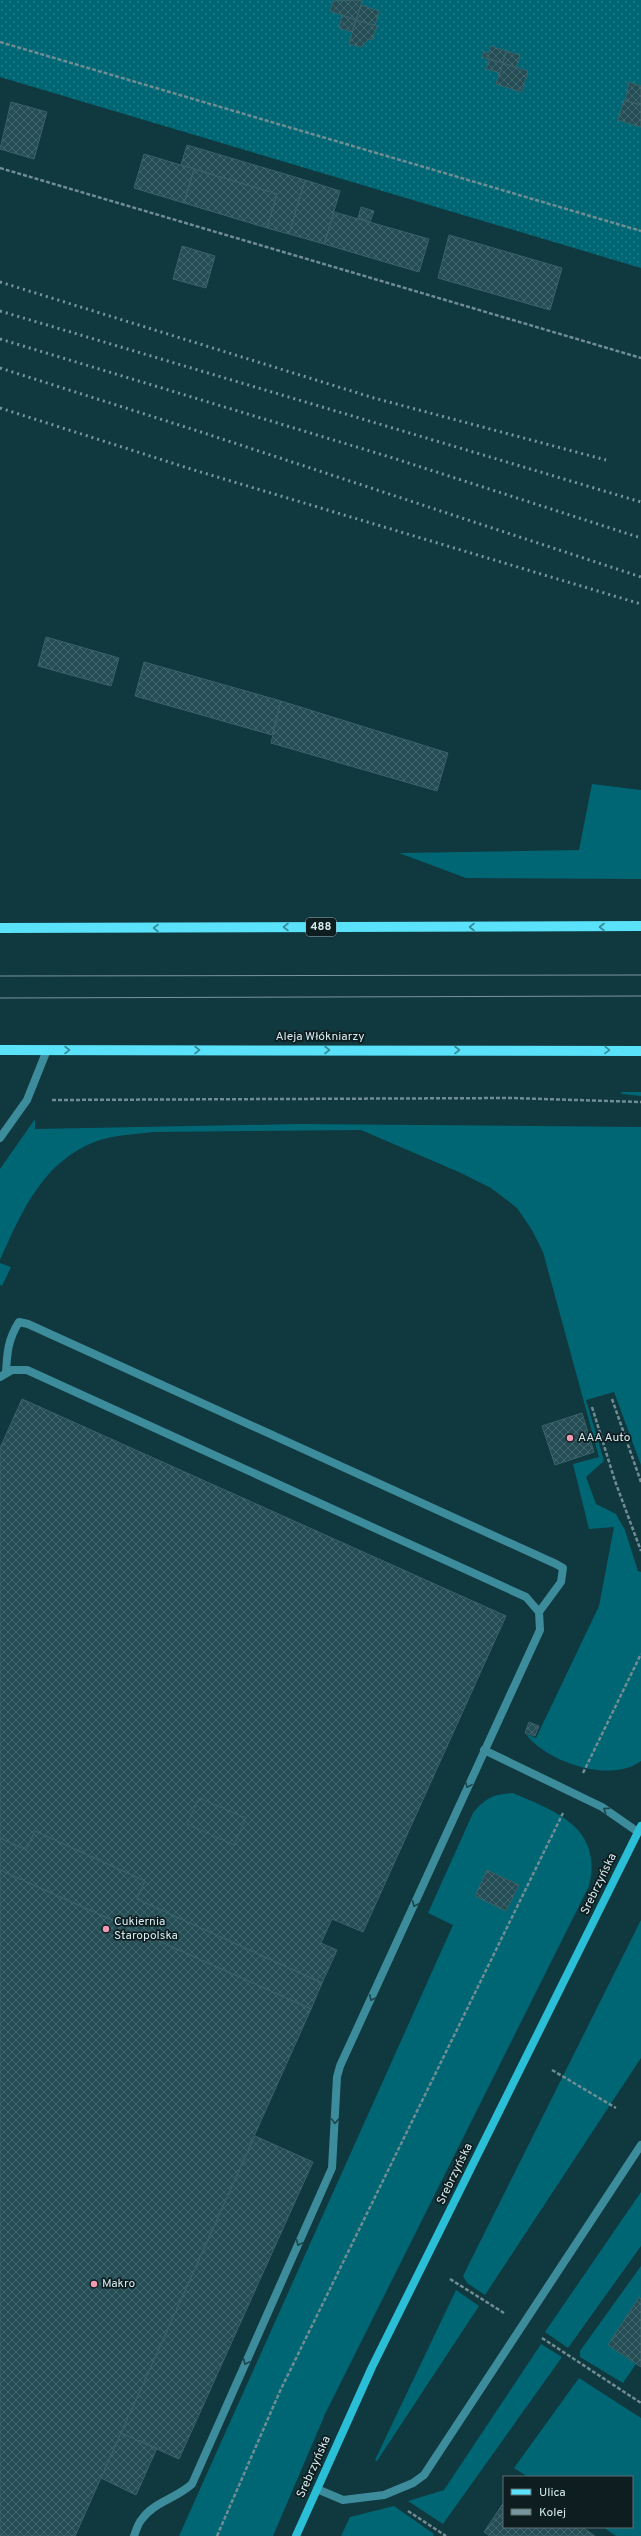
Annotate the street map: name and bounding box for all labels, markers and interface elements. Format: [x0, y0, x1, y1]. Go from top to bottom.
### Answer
road number: 488 [306, 918, 336, 936]
one-way arrow [599, 922, 605, 931]
one-way arrow [283, 923, 289, 931]
one-way arrow [469, 923, 475, 931]
one-way arrow [153, 924, 159, 932]
street label: Aleja Włókniarzy [275, 1029, 365, 1045]
one-way arrow [64, 1046, 70, 1054]
one-way arrow [194, 1046, 200, 1054]
one-way arrow [324, 1046, 330, 1054]
one-way arrow [454, 1046, 460, 1054]
one-way arrow [604, 1046, 610, 1054]
place label: AAA Auto [578, 1430, 631, 1446]
marker: AAA Auto [565, 1433, 575, 1443]
one-way arrow [465, 1781, 473, 1789]
one-way arrow [603, 1808, 610, 1815]
street label: Srebrzyńska [577, 1851, 621, 1917]
one-way arrow [412, 1900, 420, 1907]
place label: Cukiernia Staropolska [114, 1914, 178, 1944]
marker: Cukiernia Staropolska [101, 1924, 111, 1934]
one-way arrow [369, 1994, 377, 2002]
one-way arrow [331, 2118, 340, 2124]
street label: Srebrzyńska [433, 2141, 477, 2207]
one-way arrow [296, 2239, 304, 2247]
place label: Makro [102, 2276, 135, 2292]
marker: Makro [89, 2279, 99, 2289]
one-way arrow [243, 2358, 251, 2366]
street label: Srebrzyńska [293, 2433, 335, 2501]
legend [503, 2476, 633, 2528]
text: Ulica [539, 2485, 566, 2501]
text: Kolej [539, 2505, 566, 2521]

